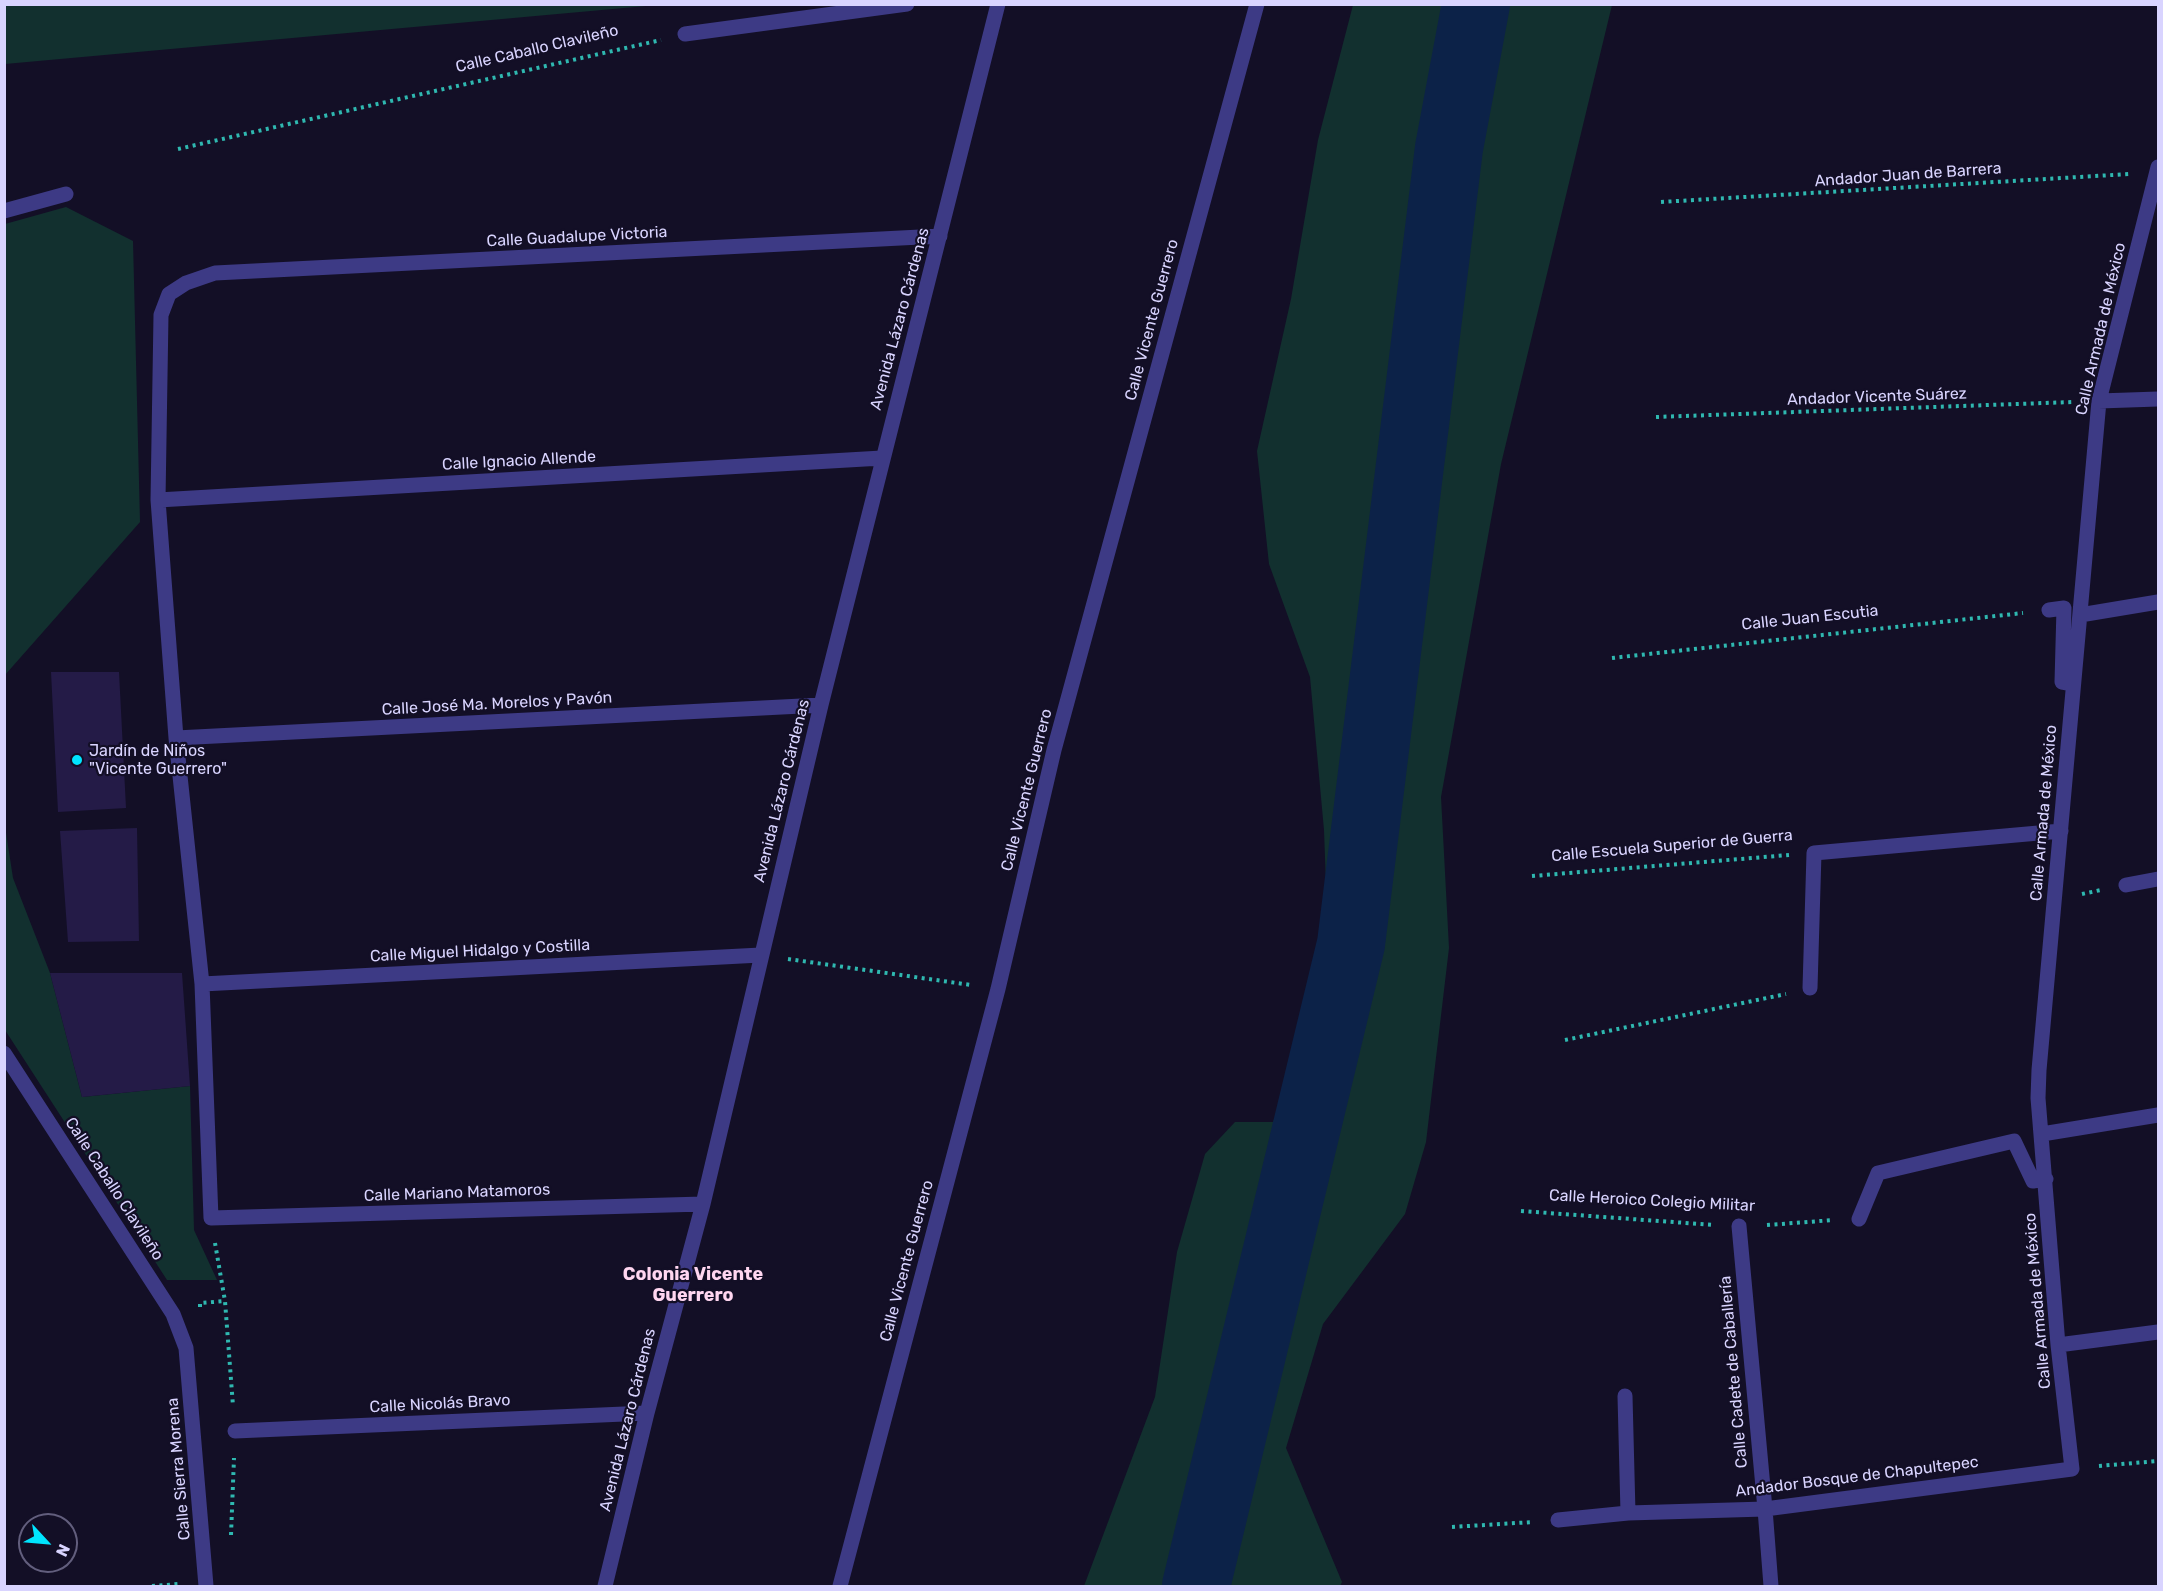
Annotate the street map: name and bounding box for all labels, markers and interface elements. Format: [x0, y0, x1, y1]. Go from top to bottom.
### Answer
street label: Calle Caballo Clavileño [454, 21, 620, 77]
street label: Andador Juan de Barrera [1814, 159, 2002, 191]
street label: Calle Guadalupe Victoria [486, 223, 668, 251]
street label: Avenida Lázaro Cárdenas [866, 226, 934, 412]
street label: Calle Vicente Guerrero [1121, 237, 1183, 403]
street label: Calle Armada de México [2072, 241, 2130, 417]
street label: Andador Vicente Suárez [1787, 384, 1967, 410]
street label: Calle Ignacio Allende [442, 447, 596, 475]
street label: Calle Juan Escutia [1741, 601, 1879, 635]
street label: Calle José Ma. Morelos y Pavón [381, 688, 613, 720]
street label: Avenida Lázaro Cárdenas [750, 697, 814, 885]
street label: Calle Vicente Guerrero [998, 707, 1056, 873]
street label: Calle Armada de México [2027, 724, 2061, 902]
place label: Jardín de Niños "Vicente Guerrero" [89, 741, 227, 779]
marker: Jardín de Niños "Vicente Guerrero" [70, 753, 84, 767]
street label: Calle Escuela Superior de Guerra [1551, 826, 1793, 866]
street label: Calle Miguel Hidalgo y Costilla [369, 936, 591, 966]
street label: Calle Caballo Clavileño [61, 1114, 167, 1264]
street label: Calle Vicente Guerrero [876, 1178, 938, 1344]
street label: Calle Mariano Matamoros [363, 1180, 551, 1206]
street label: Calle Heroico Colegio Militar [1549, 1186, 1755, 1216]
street label: Calle Armada de México [2021, 1212, 2055, 1390]
district label: Colonia Vicente Guerrero [623, 1264, 763, 1306]
street label: Calle Cadete de Caballería [1716, 1275, 1752, 1469]
street label: Avenida Lázaro Cárdenas [596, 1326, 660, 1514]
street label: Calle Nicolás Bravo [369, 1391, 511, 1417]
street label: Calle Sierra Morena [163, 1397, 195, 1541]
street label: Andador Bosque de Chapultepec [1734, 1453, 1980, 1501]
north arrow [18, 1513, 78, 1573]
text: N [52, 1541, 74, 1560]

